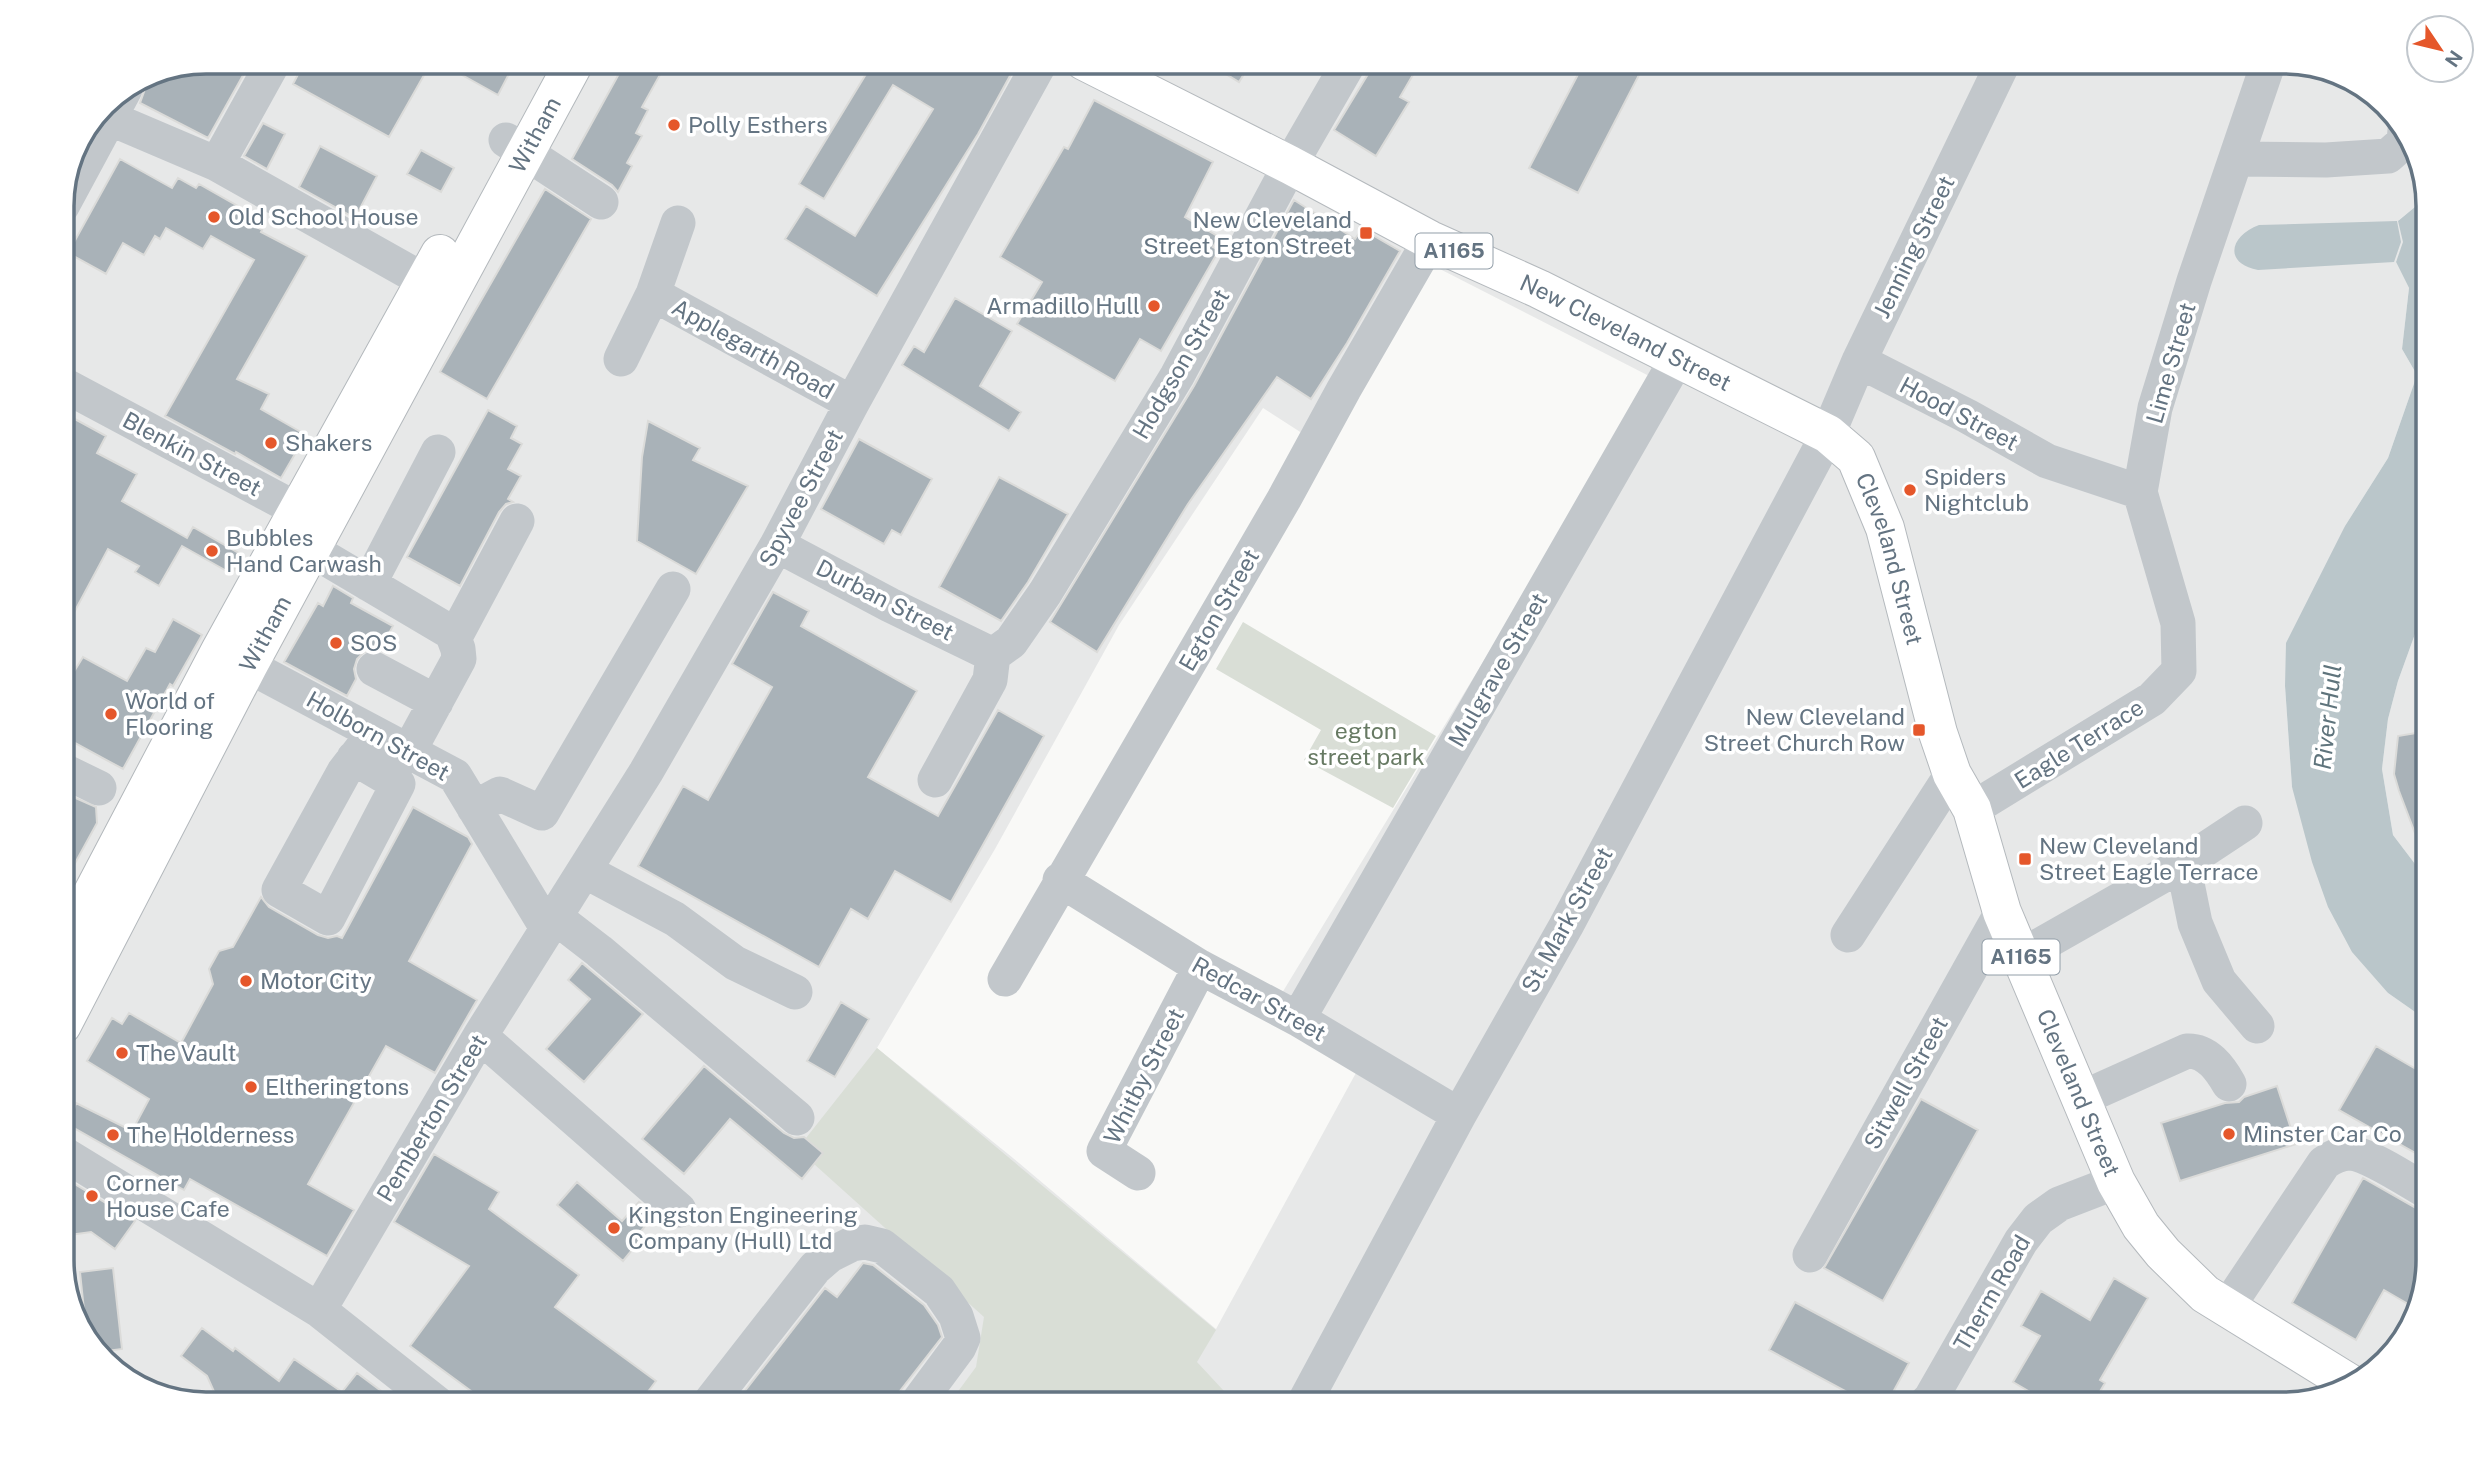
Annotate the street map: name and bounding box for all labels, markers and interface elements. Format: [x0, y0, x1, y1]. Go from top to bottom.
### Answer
north arrow [2405, 14, 2475, 84]
text: N [2441, 46, 2467, 71]
street label: Witham [503, 92, 566, 177]
place label: Polly Esthers [688, 111, 828, 138]
marker: Polly Esthers [666, 117, 682, 133]
street label: Jenning Street [1868, 171, 1960, 322]
place label: Old School House [228, 203, 418, 230]
place label: New Cleveland Street Egton Street [1143, 206, 1352, 259]
marker: Old School House [206, 209, 222, 225]
marker: New Cleveland Street Egton Street [1358, 225, 1374, 241]
road number: A1165 [1416, 233, 1492, 268]
street label: New Cleveland Street [1516, 268, 1736, 396]
street label: Hodgson Street [1127, 284, 1234, 444]
place label: Armadillo Hull [986, 292, 1140, 319]
street label: Applegarth Road [668, 293, 839, 404]
marker: Armadillo Hull [1146, 298, 1162, 314]
street label: Lime Street [2140, 299, 2201, 427]
street label: Hood Street [1896, 371, 2023, 456]
street label: Blenkin Street [118, 406, 266, 501]
street label: Spyvee Street [753, 425, 848, 571]
place label: Shakers [285, 429, 372, 456]
marker: Shakers [263, 435, 279, 451]
place label: Spiders Nightclub [1924, 463, 2029, 516]
street label: Cleveland Street [1851, 469, 1929, 648]
marker: Spiders Nightclub [1902, 482, 1918, 498]
place label: Bubbles Hand Carwash [226, 524, 382, 577]
marker: Bubbles Hand Carwash [204, 543, 220, 559]
street label: Egton Street [1173, 544, 1264, 675]
street label: Durban Street [812, 553, 959, 646]
street label: Mulgrave Street [1443, 588, 1553, 752]
street label: Witham [234, 591, 296, 676]
place label: SOS [350, 629, 397, 656]
marker: SOS [328, 635, 344, 651]
water label: River Hull [2308, 663, 2346, 771]
street label: Holborn Street [302, 685, 454, 786]
place label: World of Flooring [125, 687, 215, 740]
street label: Eagle Terrace [2009, 693, 2148, 794]
place label: New Cleveland Street Church Row [1704, 703, 1905, 756]
marker: World of Flooring [103, 706, 119, 722]
park label: egton street park [1307, 717, 1425, 770]
marker: New Cleveland Street Church Row [1911, 722, 1927, 738]
place label: New Cleveland Street Eagle Terrace [2039, 832, 2259, 885]
street label: St. Mark Street [1515, 842, 1618, 997]
marker: New Cleveland Street Eagle Terrace [2017, 851, 2033, 867]
road number: A1165 [1982, 940, 2060, 974]
street label: Redcar Street [1188, 951, 1331, 1046]
place label: Motor City [260, 967, 372, 994]
marker: Motor City [238, 973, 254, 989]
street label: Whitby Street [1098, 1004, 1189, 1148]
street label: Cleveland Street [2032, 1005, 2126, 1180]
street label: Sitwell Street [1858, 1012, 1953, 1154]
street label: Pemberton Street [371, 1029, 492, 1206]
place label: The Vault [136, 1039, 237, 1066]
marker: The Vault [114, 1045, 130, 1061]
place label: Eltheringtons [265, 1073, 409, 1100]
marker: Eltheringtons [243, 1079, 259, 1095]
place label: Minster Car Co [2243, 1120, 2402, 1147]
place label: The Holderness [127, 1121, 294, 1148]
marker: Minster Car Co [2221, 1126, 2237, 1142]
marker: The Holderness [105, 1127, 121, 1143]
place label: Corner House Cafe [106, 1169, 230, 1222]
marker: Corner House Cafe [84, 1188, 100, 1204]
place label: Kingston Engineering Company (Hull) Ltd [628, 1201, 858, 1254]
marker: Kingston Engineering Company (Hull) Ltd [606, 1220, 622, 1236]
street label: Therm Road [1948, 1230, 2035, 1355]

